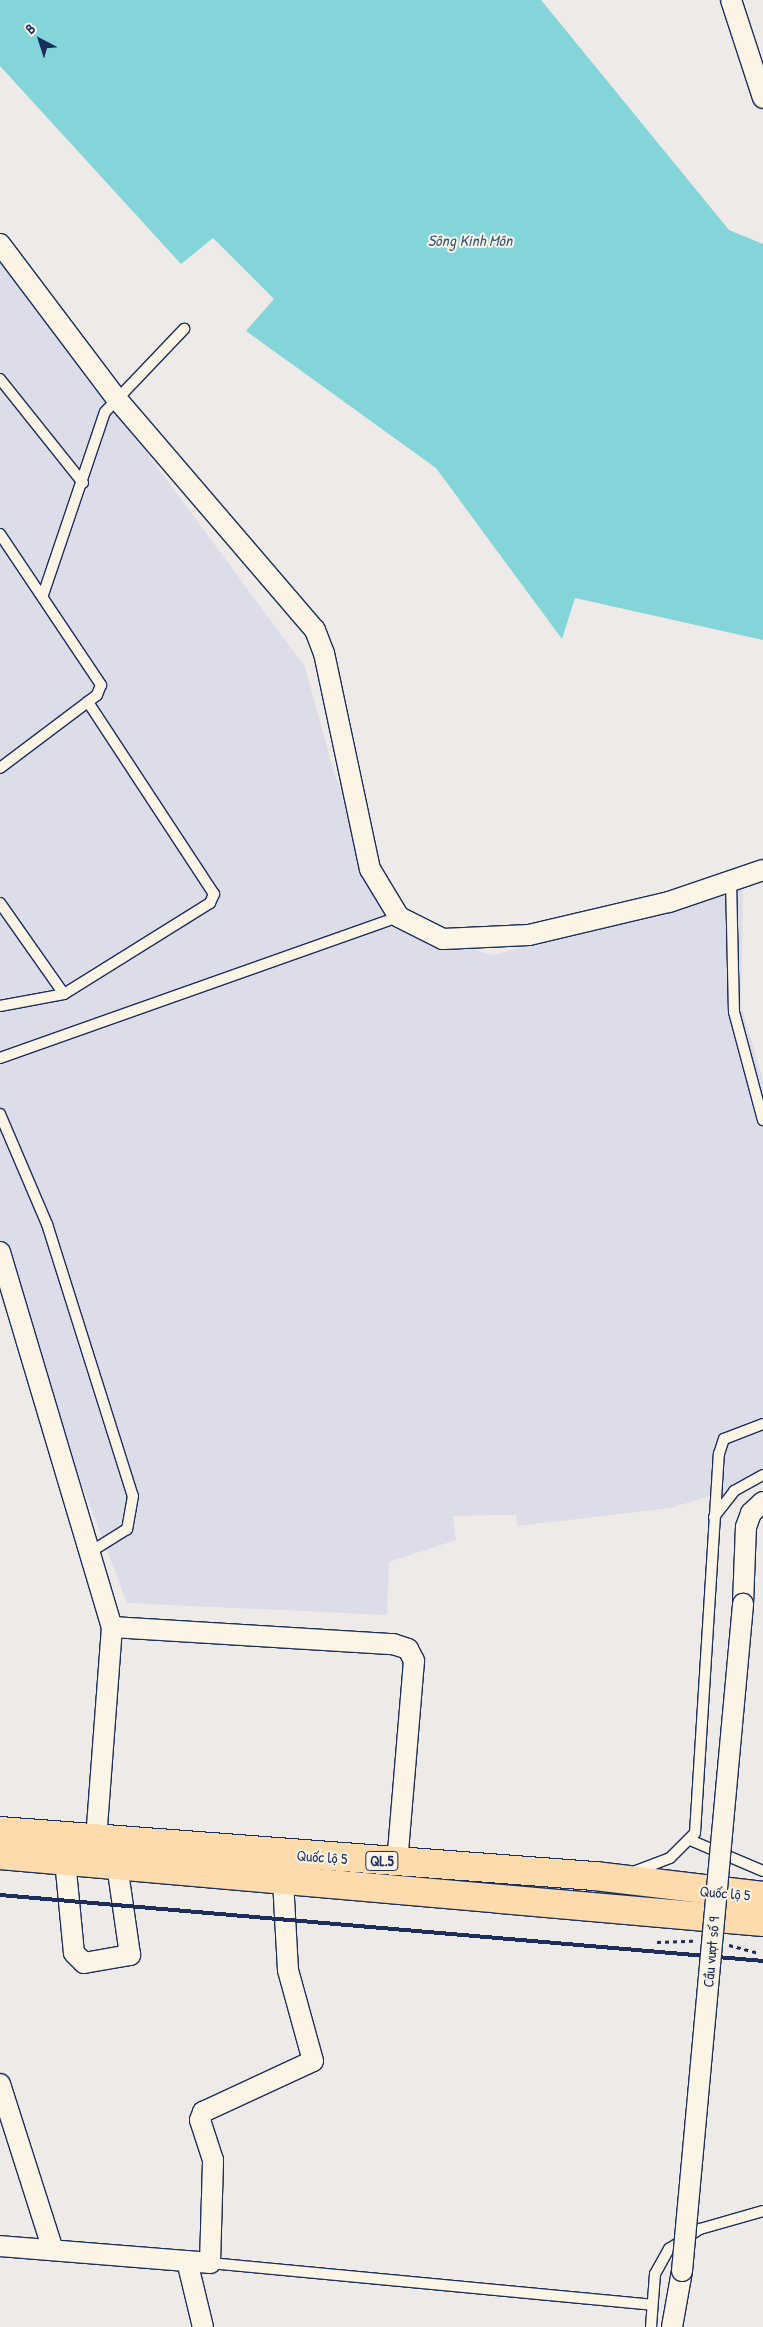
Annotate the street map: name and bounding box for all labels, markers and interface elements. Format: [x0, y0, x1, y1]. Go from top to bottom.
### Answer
north arrow [15, 15, 65, 65]
text: B [21, 19, 39, 38]
water label: Sông Kinh Môn [428, 230, 512, 250]
street label: Quốc lộ 5 [296, 1846, 348, 1868]
road number: QL.5 [364, 1850, 400, 1872]
street label: Quốc lộ 5 [699, 1882, 751, 1904]
street label: Cầu vượt số 9 [699, 1916, 723, 1988]

